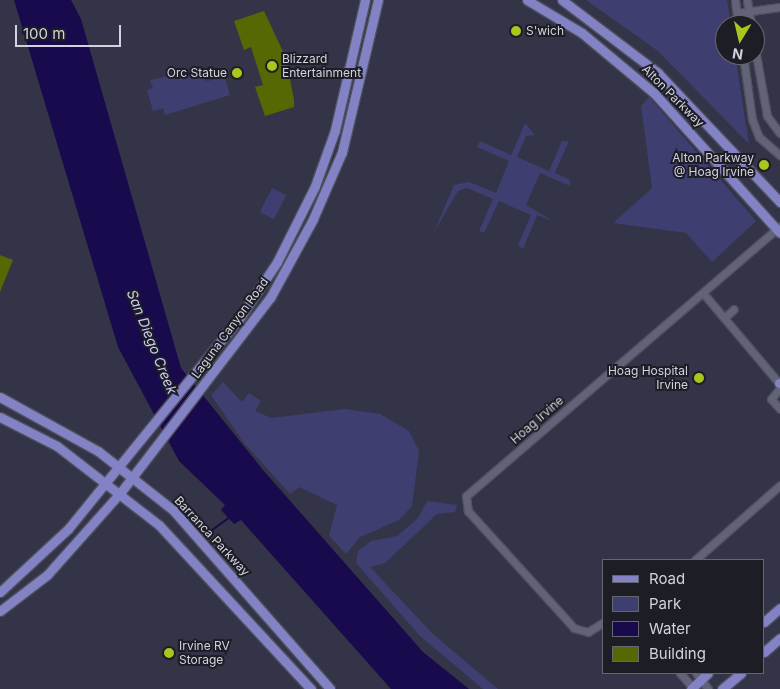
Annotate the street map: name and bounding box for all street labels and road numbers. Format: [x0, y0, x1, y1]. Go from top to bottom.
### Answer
street label: Alton Parkway [639, 62, 707, 130]
street label: Laguna Canyon Road [189, 275, 271, 381]
street label: Hoag Irvine [508, 393, 566, 447]
street label: Barranca Parkway [171, 493, 253, 579]

